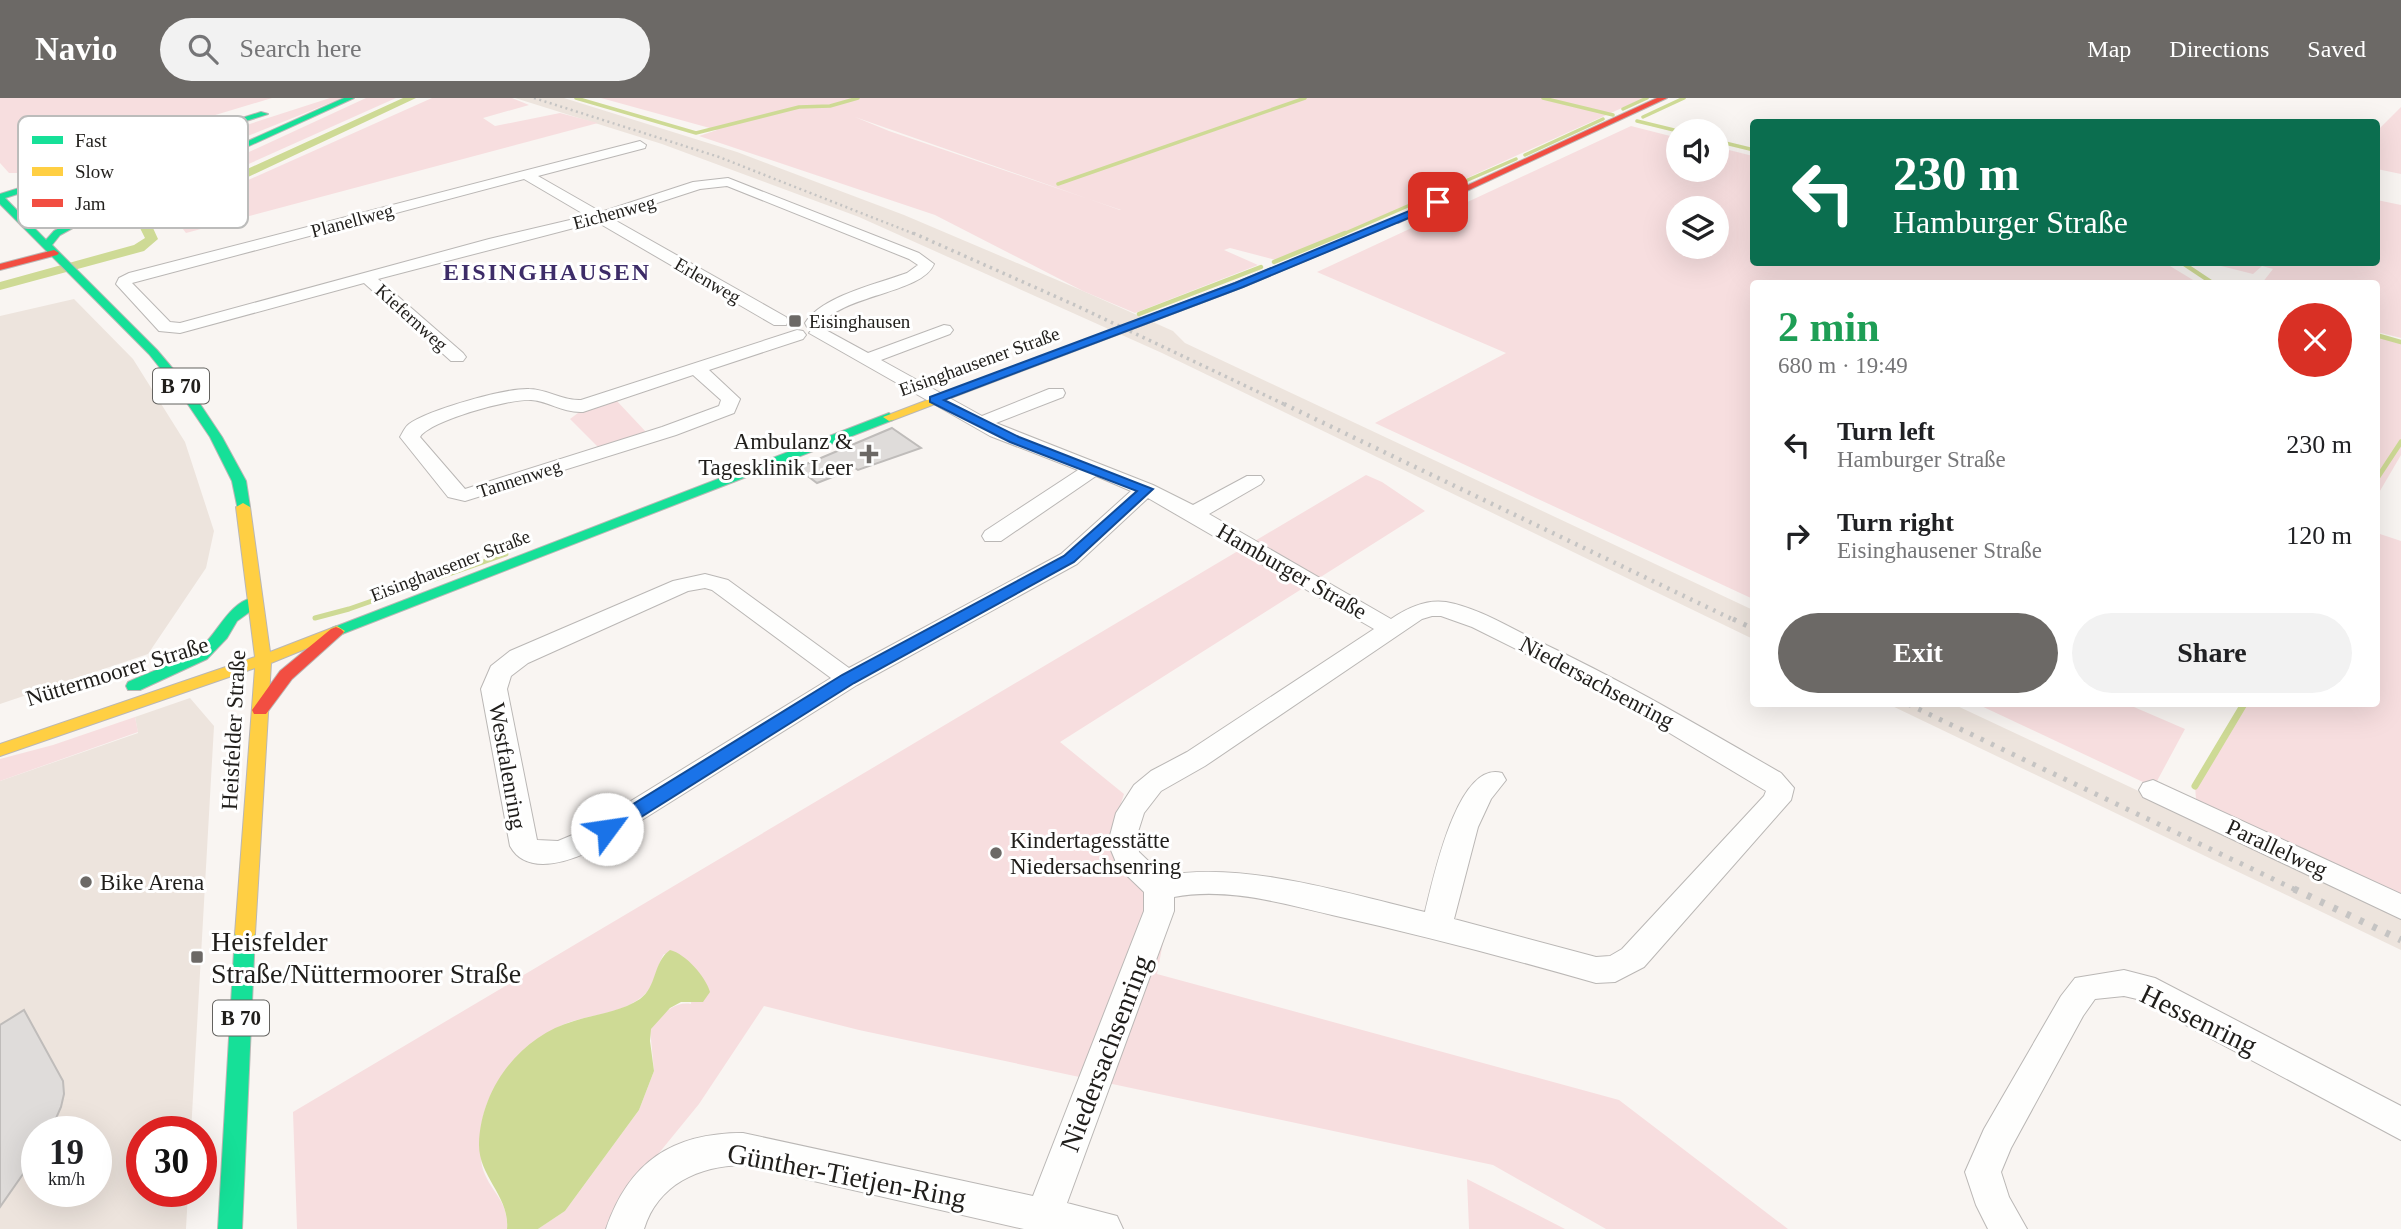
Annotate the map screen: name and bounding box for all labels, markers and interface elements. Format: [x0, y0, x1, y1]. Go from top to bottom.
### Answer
search box [160, 18, 650, 81]
icon: search [184, 30, 222, 68]
text: Navio [35, 31, 118, 67]
text: Search here [240, 34, 361, 63]
text: Map [2087, 36, 2131, 62]
text: Directions [2169, 36, 2269, 62]
text: Saved [2307, 36, 2366, 62]
legend [18, 116, 248, 228]
map controls [1666, 119, 1729, 259]
button: sound [1666, 119, 1729, 182]
text: Fast [75, 130, 107, 151]
text: 230 m [1893, 146, 2020, 201]
icon: left [1778, 147, 1869, 238]
text: Slow [75, 161, 114, 182]
pin [1408, 172, 1468, 232]
icon: arrive [1419, 183, 1457, 221]
street label: Eichenweg [571, 191, 658, 234]
text: Jam [75, 193, 106, 214]
button: layers [1666, 196, 1729, 259]
street label: Planellweg [309, 199, 396, 242]
text: Hamburger Straße [1893, 204, 2128, 240]
street label: Erlenweg [671, 253, 745, 308]
district label: EISINGHAUSEN [443, 259, 651, 285]
street label: Kiefernweg [371, 280, 452, 356]
button: close [2278, 303, 2352, 377]
text: 2 min [1778, 304, 1880, 350]
place label: Eisinghausen [809, 311, 911, 332]
marker: Eisinghausen [787, 313, 803, 329]
street label: Eisinghausener Straße [896, 323, 1062, 400]
text: 680 m · 19:49 [1778, 353, 1908, 378]
road number: B 70 [153, 368, 209, 404]
text: Turn left [1837, 417, 1935, 446]
icon: left [1778, 426, 1816, 464]
place label: Ambulanz & Tagesklinik Leer [698, 429, 853, 480]
text: 230 m [2286, 430, 2352, 459]
marker: Ambulanz & Tagesklinik Leer [859, 444, 879, 464]
text: Hamburger Straße [1837, 447, 2006, 472]
street label: Tannenweg [474, 455, 564, 502]
text: Turn right [1837, 508, 1954, 537]
icon: right [1778, 517, 1816, 555]
street label: Hamburger Straße [1212, 518, 1371, 624]
text: 120 m [2286, 521, 2352, 550]
street label: Eisinghausener Straße [367, 525, 533, 606]
text: Eisinghausener Straße [1837, 538, 2042, 563]
button: Exit [1778, 613, 2058, 693]
button: Share [2072, 613, 2352, 693]
street label: Niedersachsenring [1515, 631, 1679, 734]
street label: Nüttermoorer Straße [23, 632, 212, 711]
street label: Heisfelder Straße [217, 649, 250, 811]
street label: Westfalenring [484, 701, 531, 832]
position arrow [570, 792, 644, 866]
street label: Parallelweg [2222, 814, 2332, 883]
place label: Kindertagesstätte Niedersachsenring [1010, 828, 1182, 879]
marker: Kindertagesstätte Niedersachsenring [988, 845, 1004, 861]
place label: Bike Arena [100, 870, 204, 895]
marker: Bike Arena [78, 874, 94, 890]
place label: Heisfelder Straße/Nüttermoorer Straße [211, 926, 521, 989]
marker: Heisfelder Straße/Nüttermoorer Straße [189, 949, 205, 965]
street label: Niedersachsenring [1054, 950, 1157, 1156]
street label: Hessenring [2135, 978, 2262, 1061]
road number: B 70 [213, 1000, 269, 1035]
speed limit sign: 30 [126, 1116, 217, 1207]
text: 19 [49, 1133, 84, 1172]
street label: Günther-Tietjen-Ring [725, 1137, 969, 1214]
text: km/h [48, 1169, 85, 1189]

